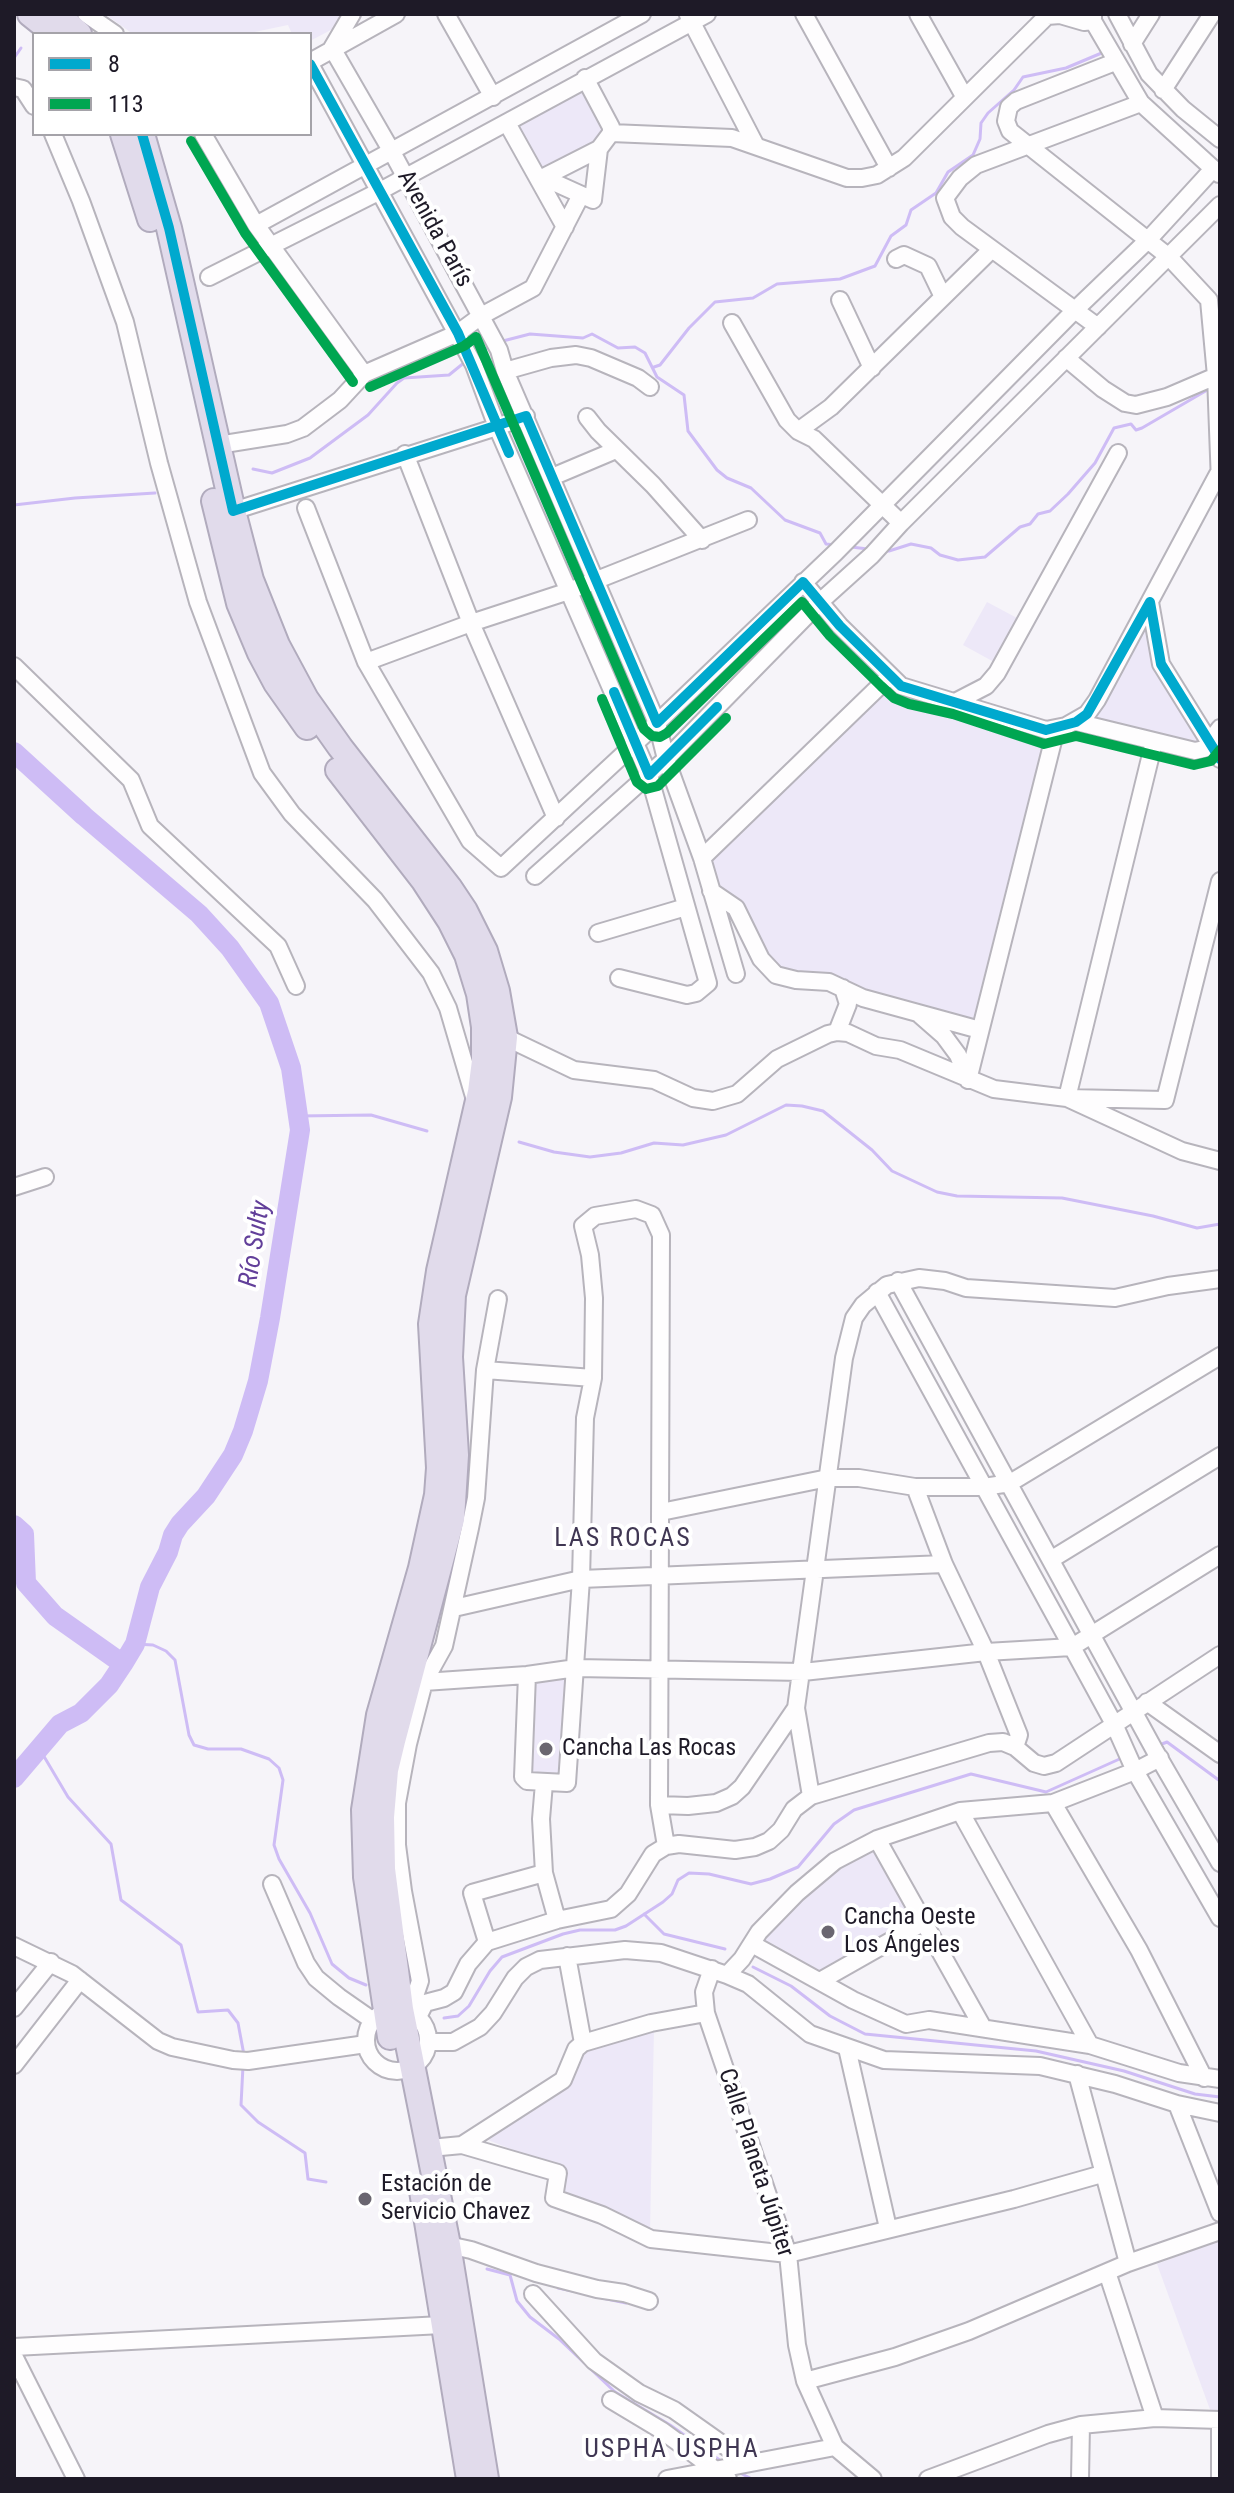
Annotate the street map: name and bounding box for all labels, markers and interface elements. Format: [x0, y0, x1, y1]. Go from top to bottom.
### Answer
legend [32, 32, 312, 136]
text: 8 [108, 50, 120, 78]
text: 113 [108, 90, 144, 118]
street label: Avenida París [390, 166, 478, 292]
water label: Río Sulty [234, 1199, 278, 1289]
district label: LAS ROCAS [554, 1523, 692, 1555]
place label: Cancha Las Rocas [562, 1735, 736, 1763]
marker: Cancha Las Rocas [537, 1740, 555, 1758]
place label: Cancha Oeste Los Ángeles [844, 1904, 975, 1960]
marker: Cancha Oeste Los Ángeles [819, 1923, 837, 1941]
street label: Calle Planeta Júpiter [711, 2065, 799, 2261]
place label: Estación de Servicio Chavez [381, 2171, 531, 2227]
marker: Estación de Servicio Chavez [356, 2190, 374, 2208]
district label: USPHA USPHA [584, 2434, 760, 2466]

